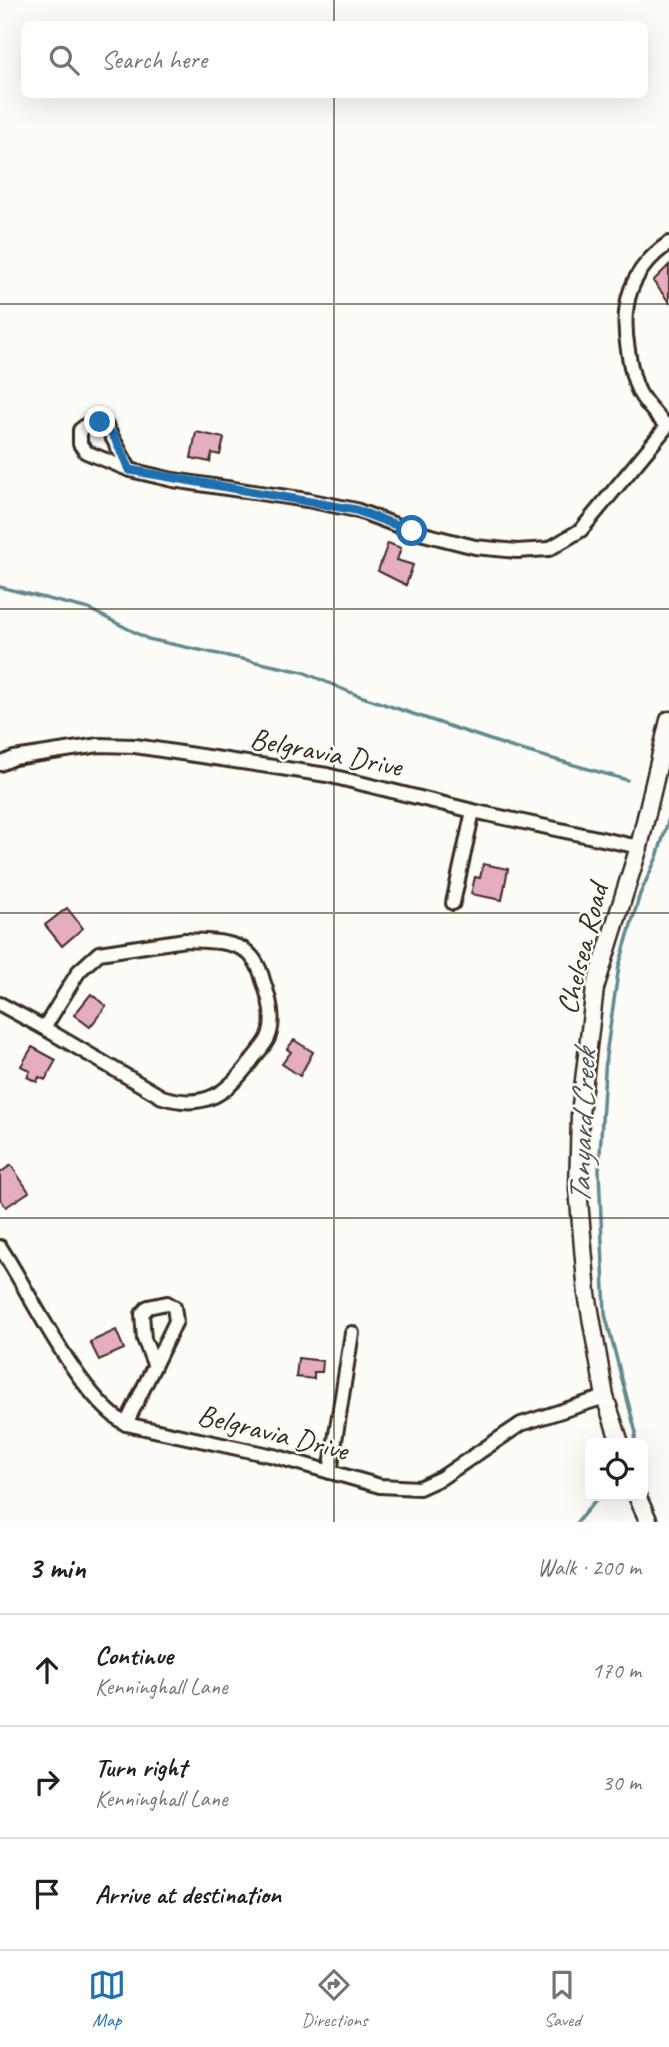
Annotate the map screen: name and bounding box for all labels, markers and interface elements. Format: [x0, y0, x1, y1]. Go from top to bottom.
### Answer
search box [21, 21, 648, 98]
icon: search [45, 41, 83, 79]
text: Search here [101, 43, 207, 76]
route end [84, 406, 115, 437]
route start [396, 515, 427, 546]
street label: Belgravia Drive [247, 719, 407, 786]
street label: Chelsea Road [548, 876, 617, 1018]
water label: Tanyard Creek [559, 1043, 605, 1205]
street label: Belgravia Drive [194, 1395, 354, 1470]
map controls [585, 1438, 648, 1501]
button: locate [585, 1438, 648, 1501]
text: 3 min [28, 1549, 85, 1587]
text: Walk · 200 m [537, 1553, 641, 1582]
text: Continue [95, 1639, 173, 1672]
icon: ahead [28, 1651, 66, 1689]
text: 170 m [592, 1656, 641, 1685]
text: Kenninghall Lane [95, 1672, 227, 1701]
text: Turn right [95, 1751, 186, 1784]
icon: right [28, 1763, 66, 1801]
text: 30 m [602, 1768, 641, 1797]
text: Kenninghall Lane [95, 1784, 227, 1813]
icon: arrive [28, 1875, 66, 1913]
text: Arrive at destination [95, 1878, 281, 1911]
tab: Map [88, 1966, 126, 2032]
tab: Directions [301, 1966, 368, 2032]
tab: Saved [543, 1966, 581, 2032]

